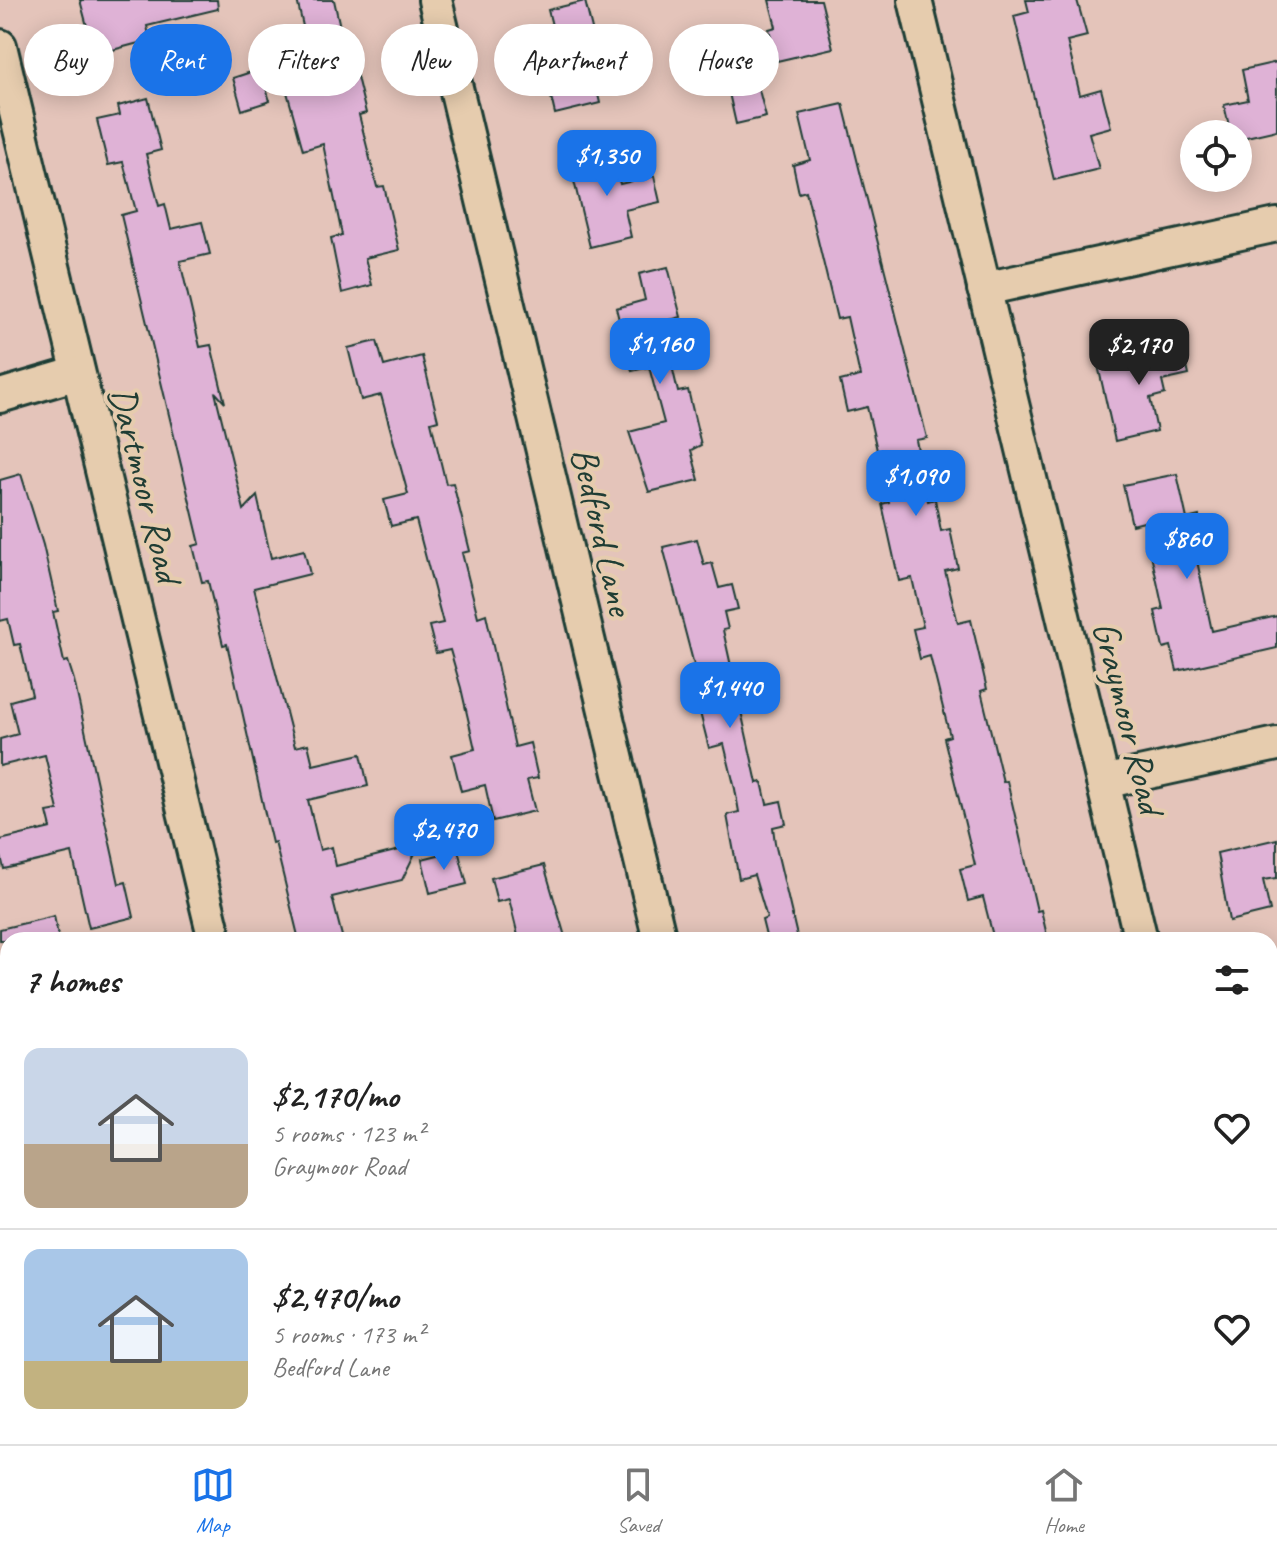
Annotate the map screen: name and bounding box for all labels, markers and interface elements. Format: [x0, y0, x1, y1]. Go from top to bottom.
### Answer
chip: Buy [24, 24, 114, 96]
chip: Rent [130, 24, 232, 96]
chip: Filters [248, 24, 365, 96]
chip: New [381, 24, 478, 96]
chip: Apartment [494, 24, 653, 96]
chip: House [669, 24, 779, 96]
map controls [1180, 120, 1252, 192]
button: locate [1180, 120, 1252, 192]
pin: $1,350 [542, 130, 672, 198]
text: $1,350 [575, 139, 639, 172]
pin: $1,160 [595, 318, 725, 386]
pin: $2,170 [1074, 319, 1204, 387]
text: $1,160 [628, 327, 692, 360]
text: $2,170 [1107, 328, 1171, 361]
street label: Dartmoor Road [99, 382, 194, 592]
street label: Bedford Lane [560, 443, 645, 622]
pin: $1,090 [851, 450, 981, 518]
text: $1,090 [884, 459, 948, 492]
pin: $860 [1140, 513, 1234, 581]
text: $860 [1163, 522, 1211, 555]
street label: Graymoor Road [1082, 616, 1177, 824]
pin: $1,440 [665, 662, 795, 730]
text: $1,440 [698, 671, 762, 704]
pin: $2,470 [379, 804, 509, 872]
text: $2,470 [412, 813, 476, 846]
icon: filters [1210, 958, 1254, 1002]
text: 7 homes [24, 959, 120, 1002]
text: $2,170/mo [272, 1074, 399, 1117]
icon: home [88, 1080, 184, 1176]
icon: heart [1210, 1106, 1254, 1150]
text: 5 rooms · 123 m² [272, 1117, 424, 1150]
text: Graymoor Road [272, 1150, 406, 1183]
text: $2,470/mo [272, 1275, 399, 1318]
icon: home [88, 1281, 184, 1377]
icon: heart [1210, 1307, 1254, 1351]
text: 5 rooms · 173 m² [272, 1318, 424, 1351]
text: Bedford Lane [272, 1351, 389, 1384]
tab: Map [191, 1463, 235, 1539]
tab: Saved [616, 1463, 660, 1539]
tab: Home [1042, 1463, 1086, 1539]

